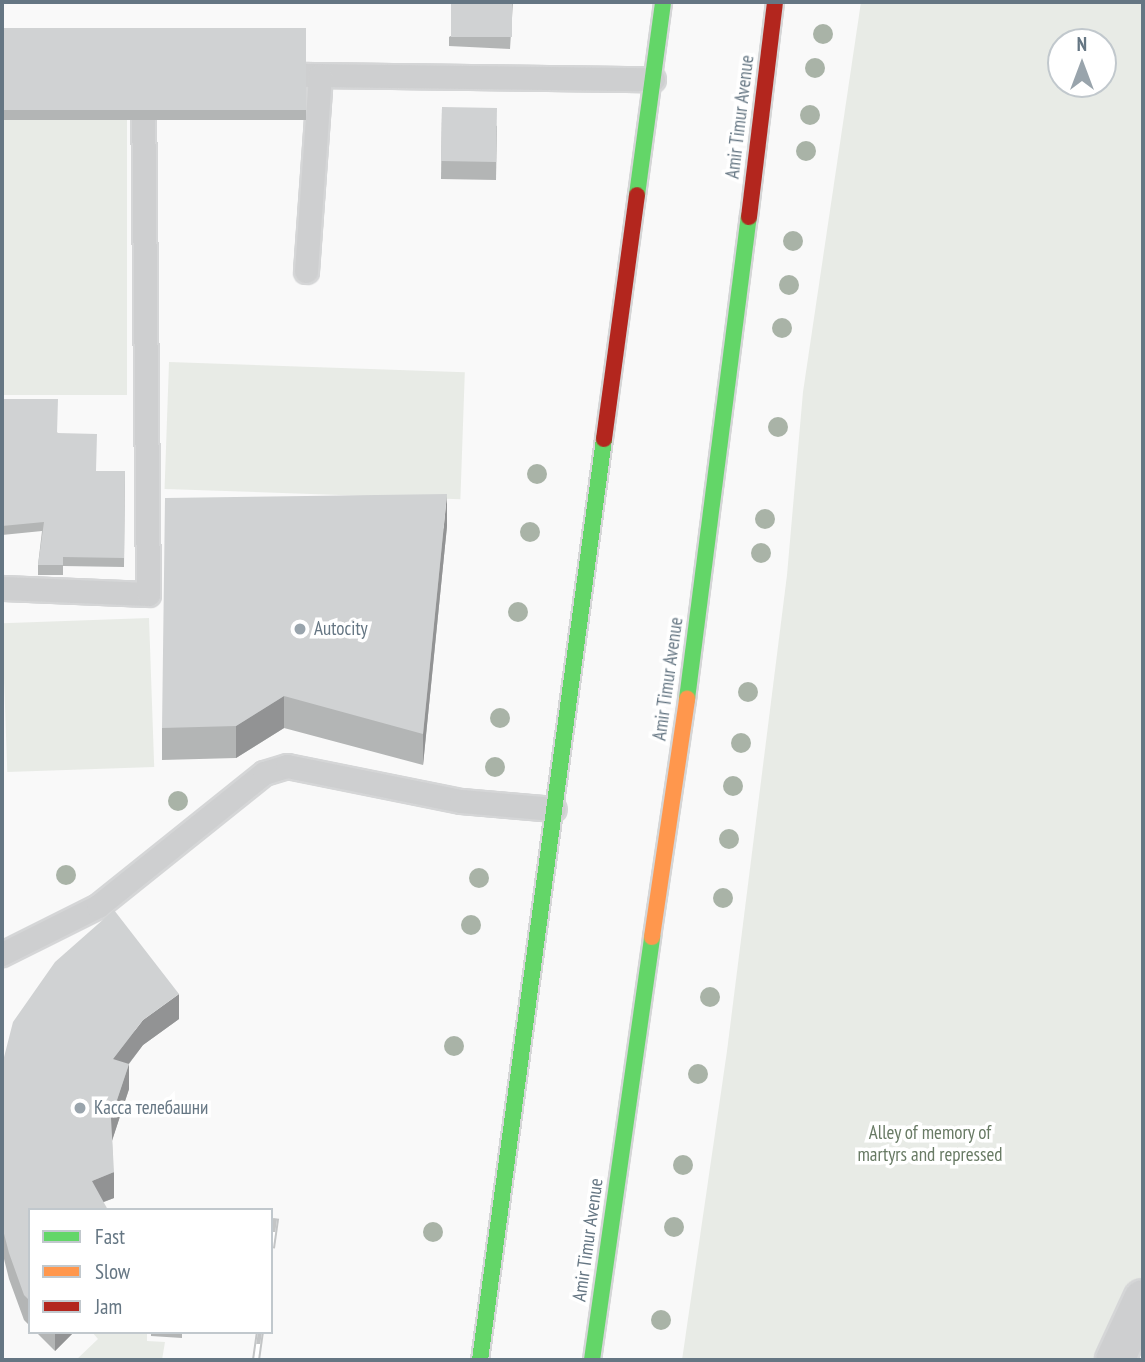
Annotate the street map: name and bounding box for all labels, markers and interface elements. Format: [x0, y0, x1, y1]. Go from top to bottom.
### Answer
north arrow [1047, 28, 1117, 98]
text: N [1077, 32, 1087, 56]
street label: Amir Timur Avenue [721, 53, 759, 181]
street label: Amir Timur Avenue [648, 615, 688, 743]
place label: Autocity [314, 618, 368, 640]
marker: Autocity [292, 621, 308, 637]
place label: Касса телебашни [94, 1097, 208, 1119]
marker: Касса телебашни [72, 1100, 88, 1116]
park label: Alley of memory of martyrs and repressed [857, 1122, 1003, 1166]
street label: Amir Timur Avenue [568, 1176, 608, 1304]
legend [28, 1208, 273, 1334]
text: Fast [95, 1223, 125, 1250]
text: Slow [95, 1258, 130, 1285]
text: Jam [95, 1293, 122, 1320]

